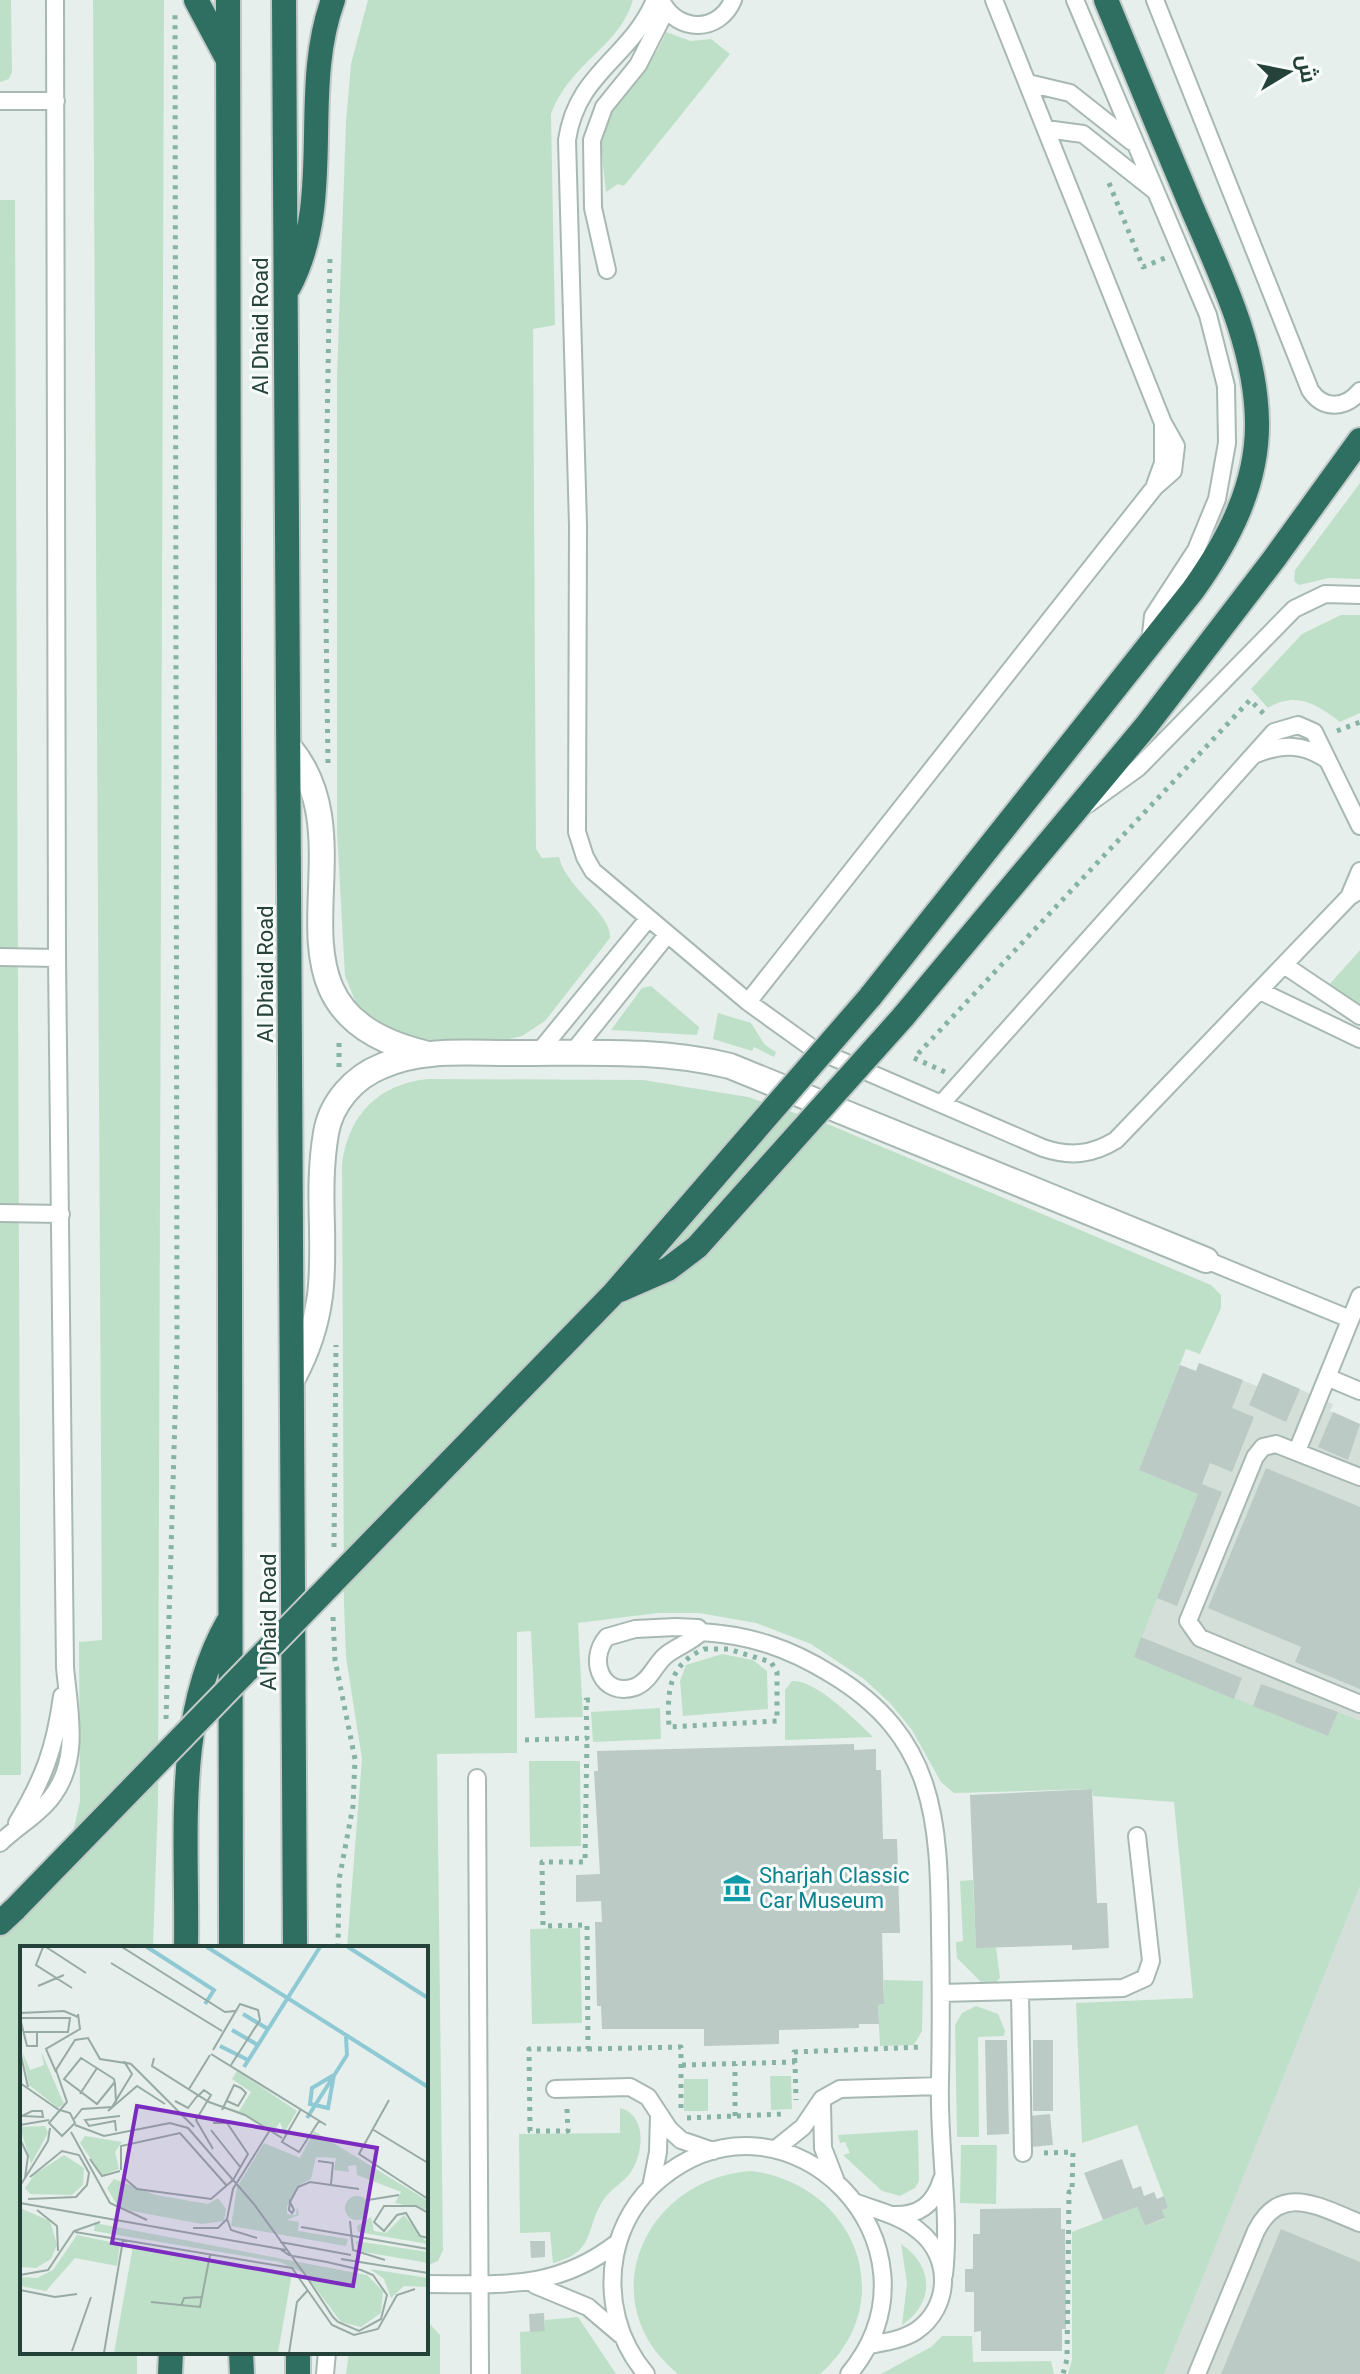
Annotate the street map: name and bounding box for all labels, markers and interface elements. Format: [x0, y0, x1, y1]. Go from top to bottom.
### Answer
north arrow [1248, 32, 1328, 112]
text: ش [1291, 53, 1322, 85]
street label: Al Dhaid Road [248, 257, 273, 395]
street label: Al Dhaid Road [253, 905, 278, 1043]
street label: Al Dhaid Road [256, 1553, 281, 1691]
place label: Sharjah Classic Car Museum [759, 1863, 910, 1913]
museum icon: Sharjah Classic Car Museum [722, 1873, 752, 1903]
inset map [20, 1946, 428, 2354]

